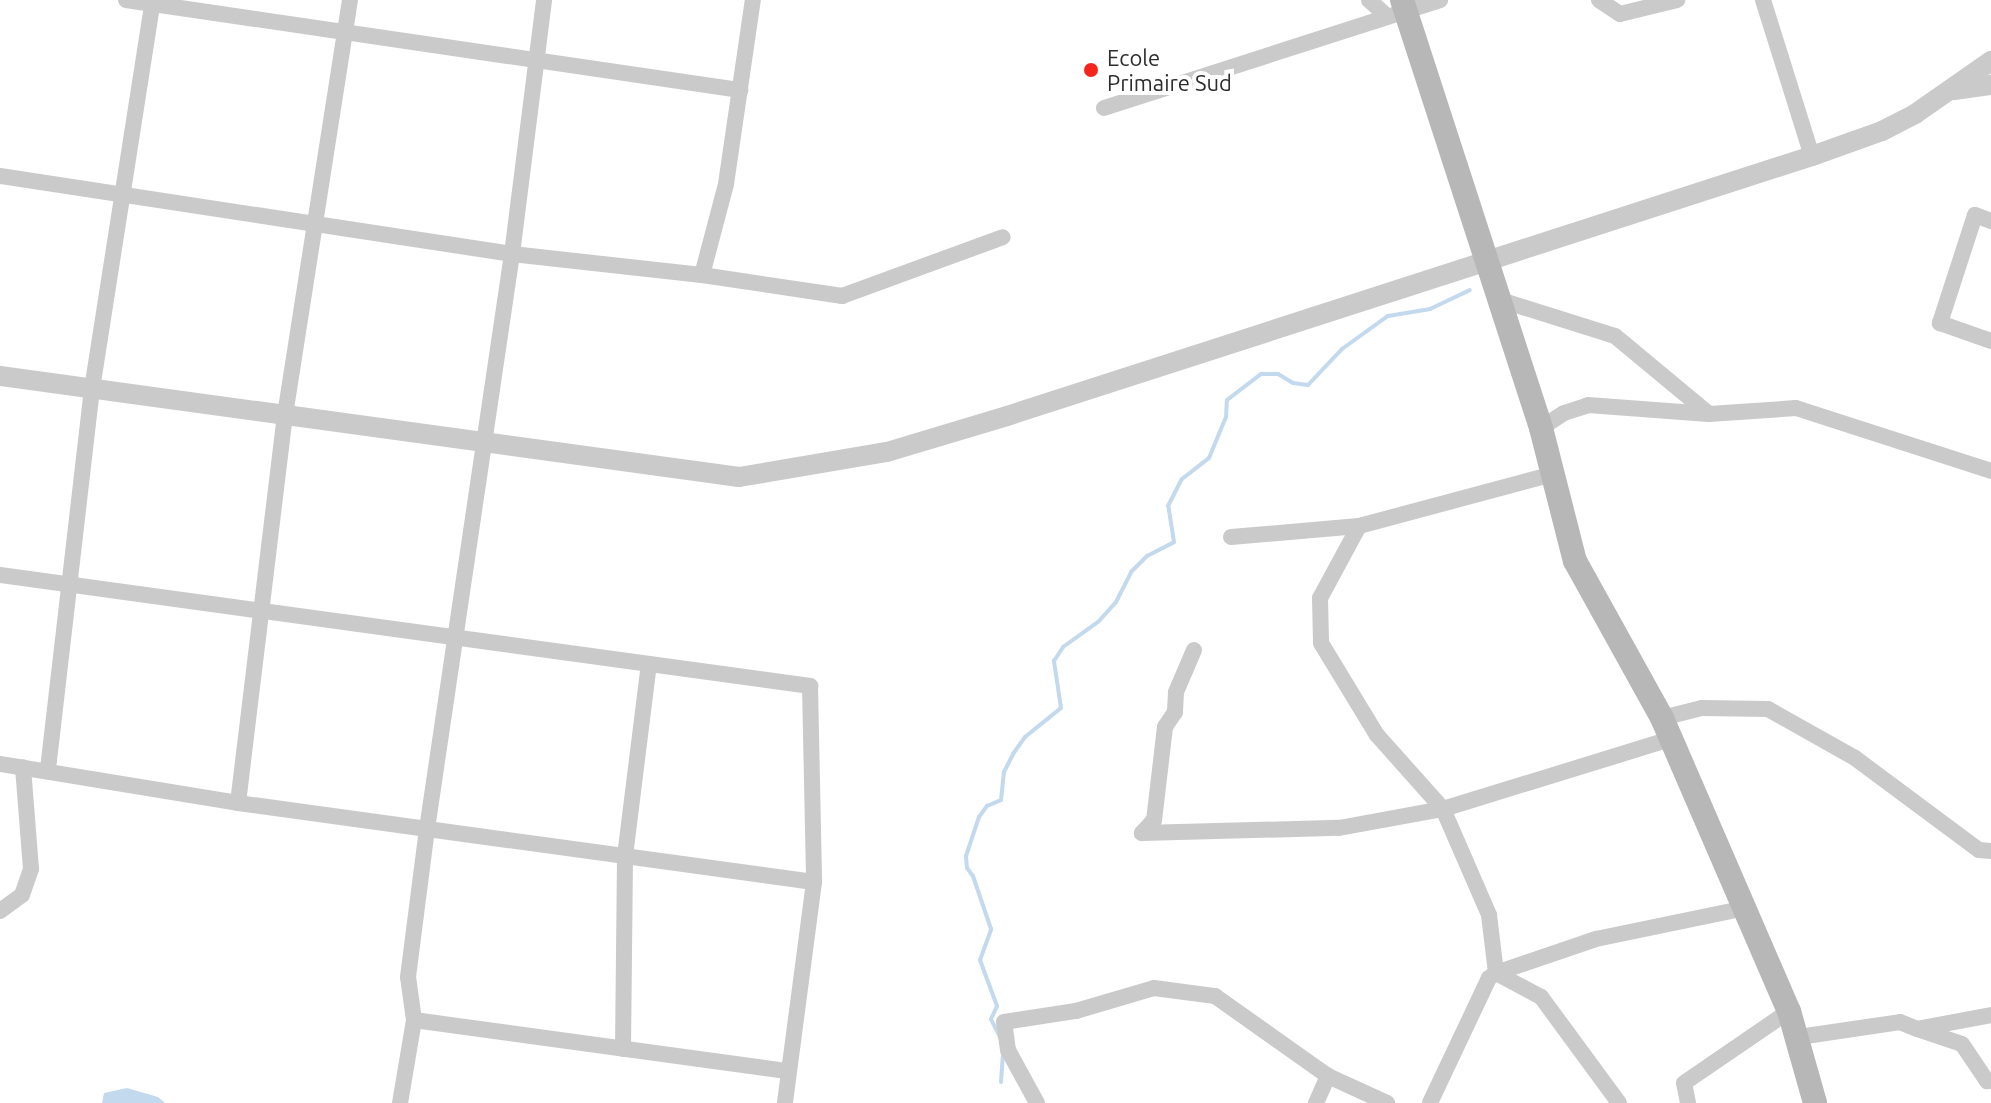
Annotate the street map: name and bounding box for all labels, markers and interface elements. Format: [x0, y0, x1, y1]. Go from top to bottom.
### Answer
place label: Ecole Primaire Sud [1107, 44, 1232, 96]
marker: Ecole Primaire Sud [1082, 61, 1100, 79]

